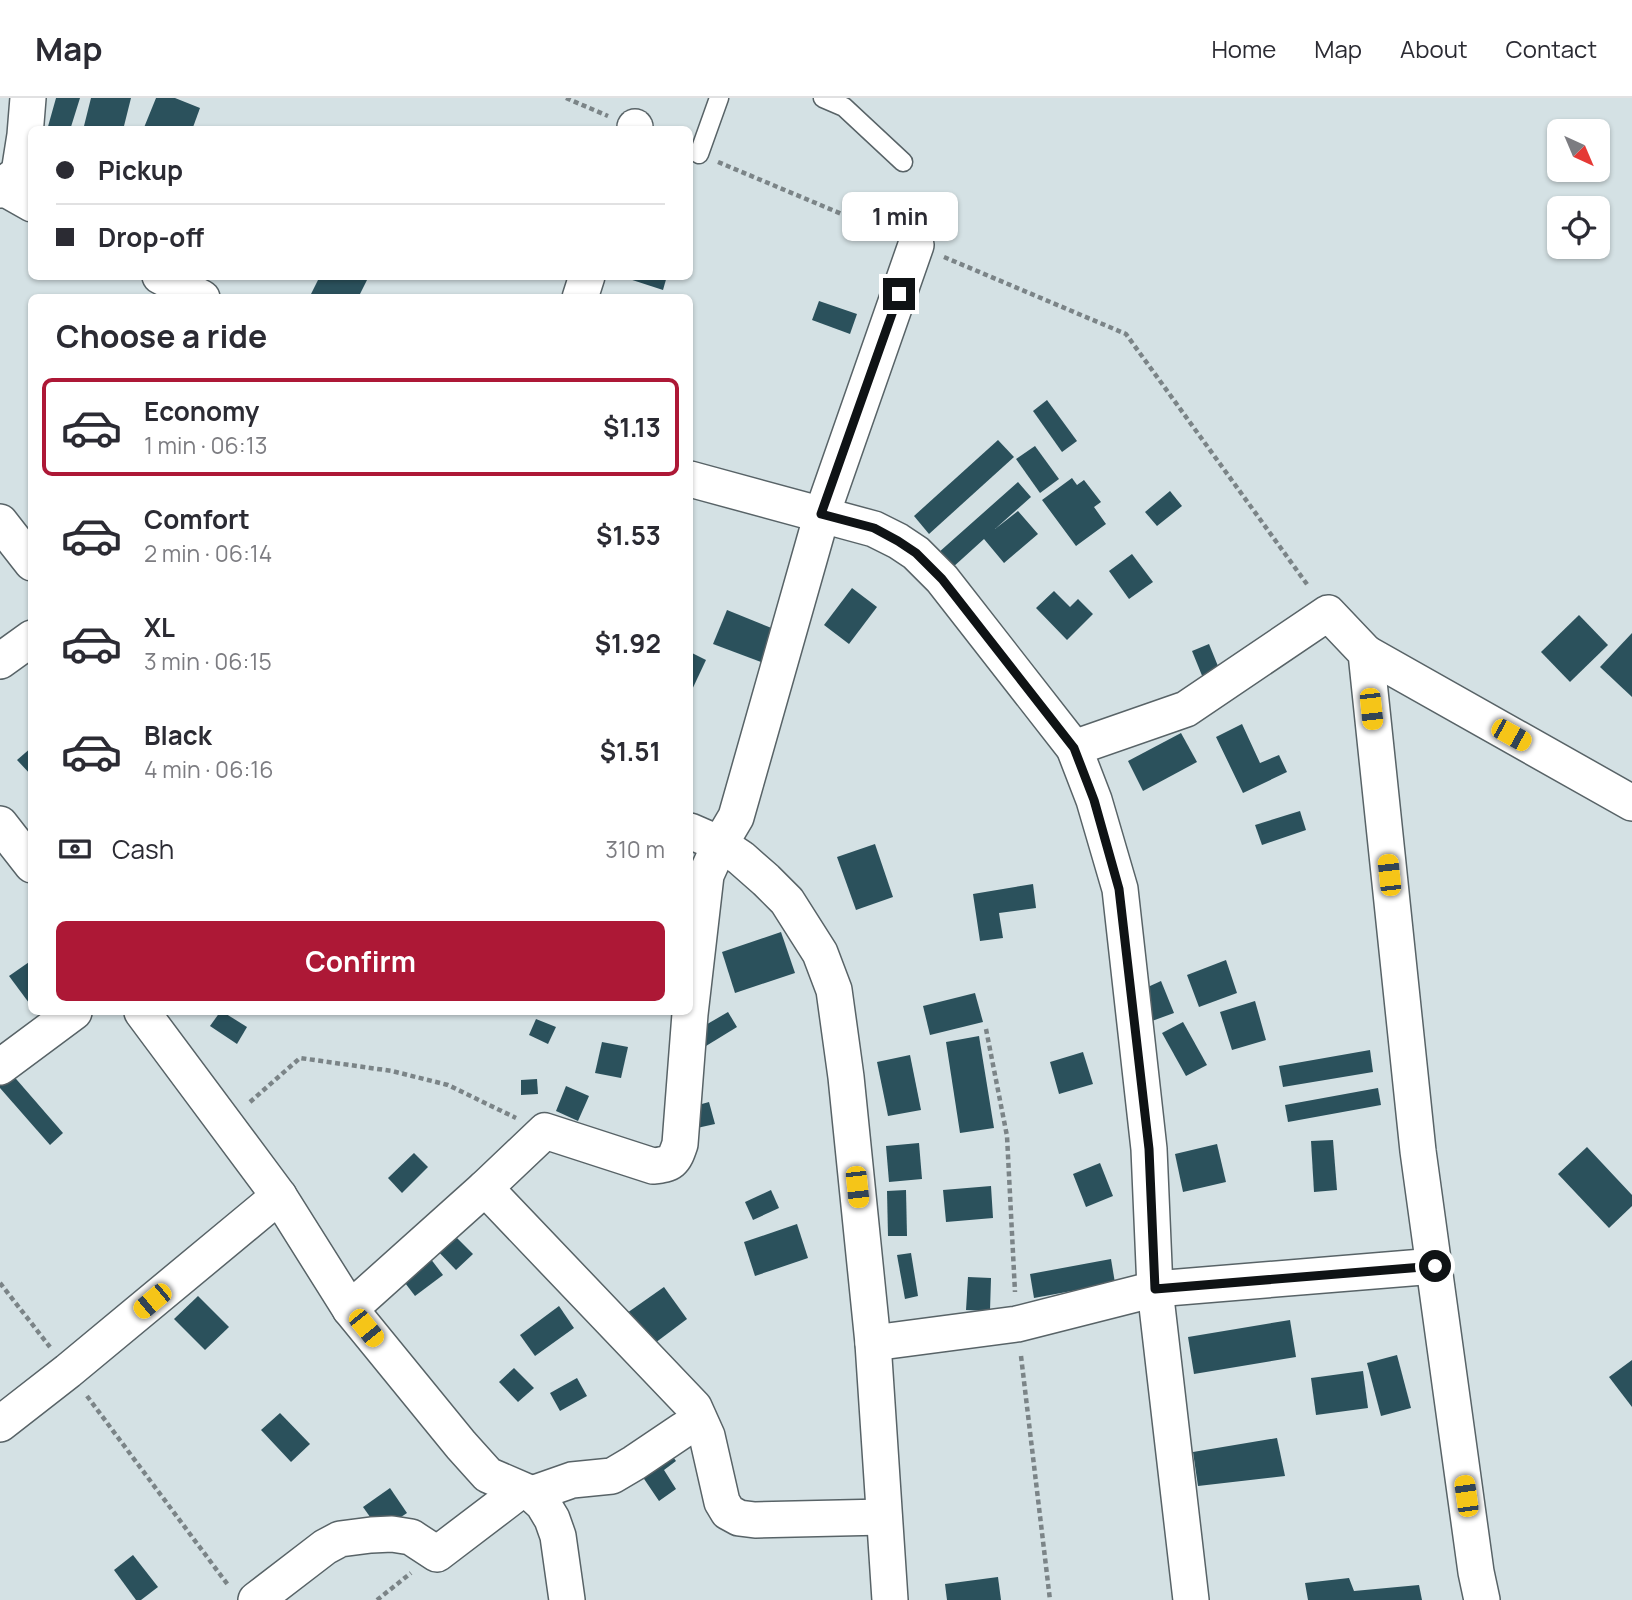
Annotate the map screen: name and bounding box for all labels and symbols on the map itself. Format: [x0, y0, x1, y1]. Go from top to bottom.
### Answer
north arrow [1547, 119, 1610, 182]
callout: 1 min [841, 192, 957, 242]
route end [883, 278, 915, 310]
car [1359, 687, 1384, 731]
car [1488, 716, 1535, 754]
car [1377, 853, 1402, 897]
car [845, 1165, 870, 1209]
route start [1419, 1250, 1451, 1282]
car [130, 1279, 175, 1323]
car [345, 1305, 388, 1351]
car [1453, 1474, 1480, 1518]

